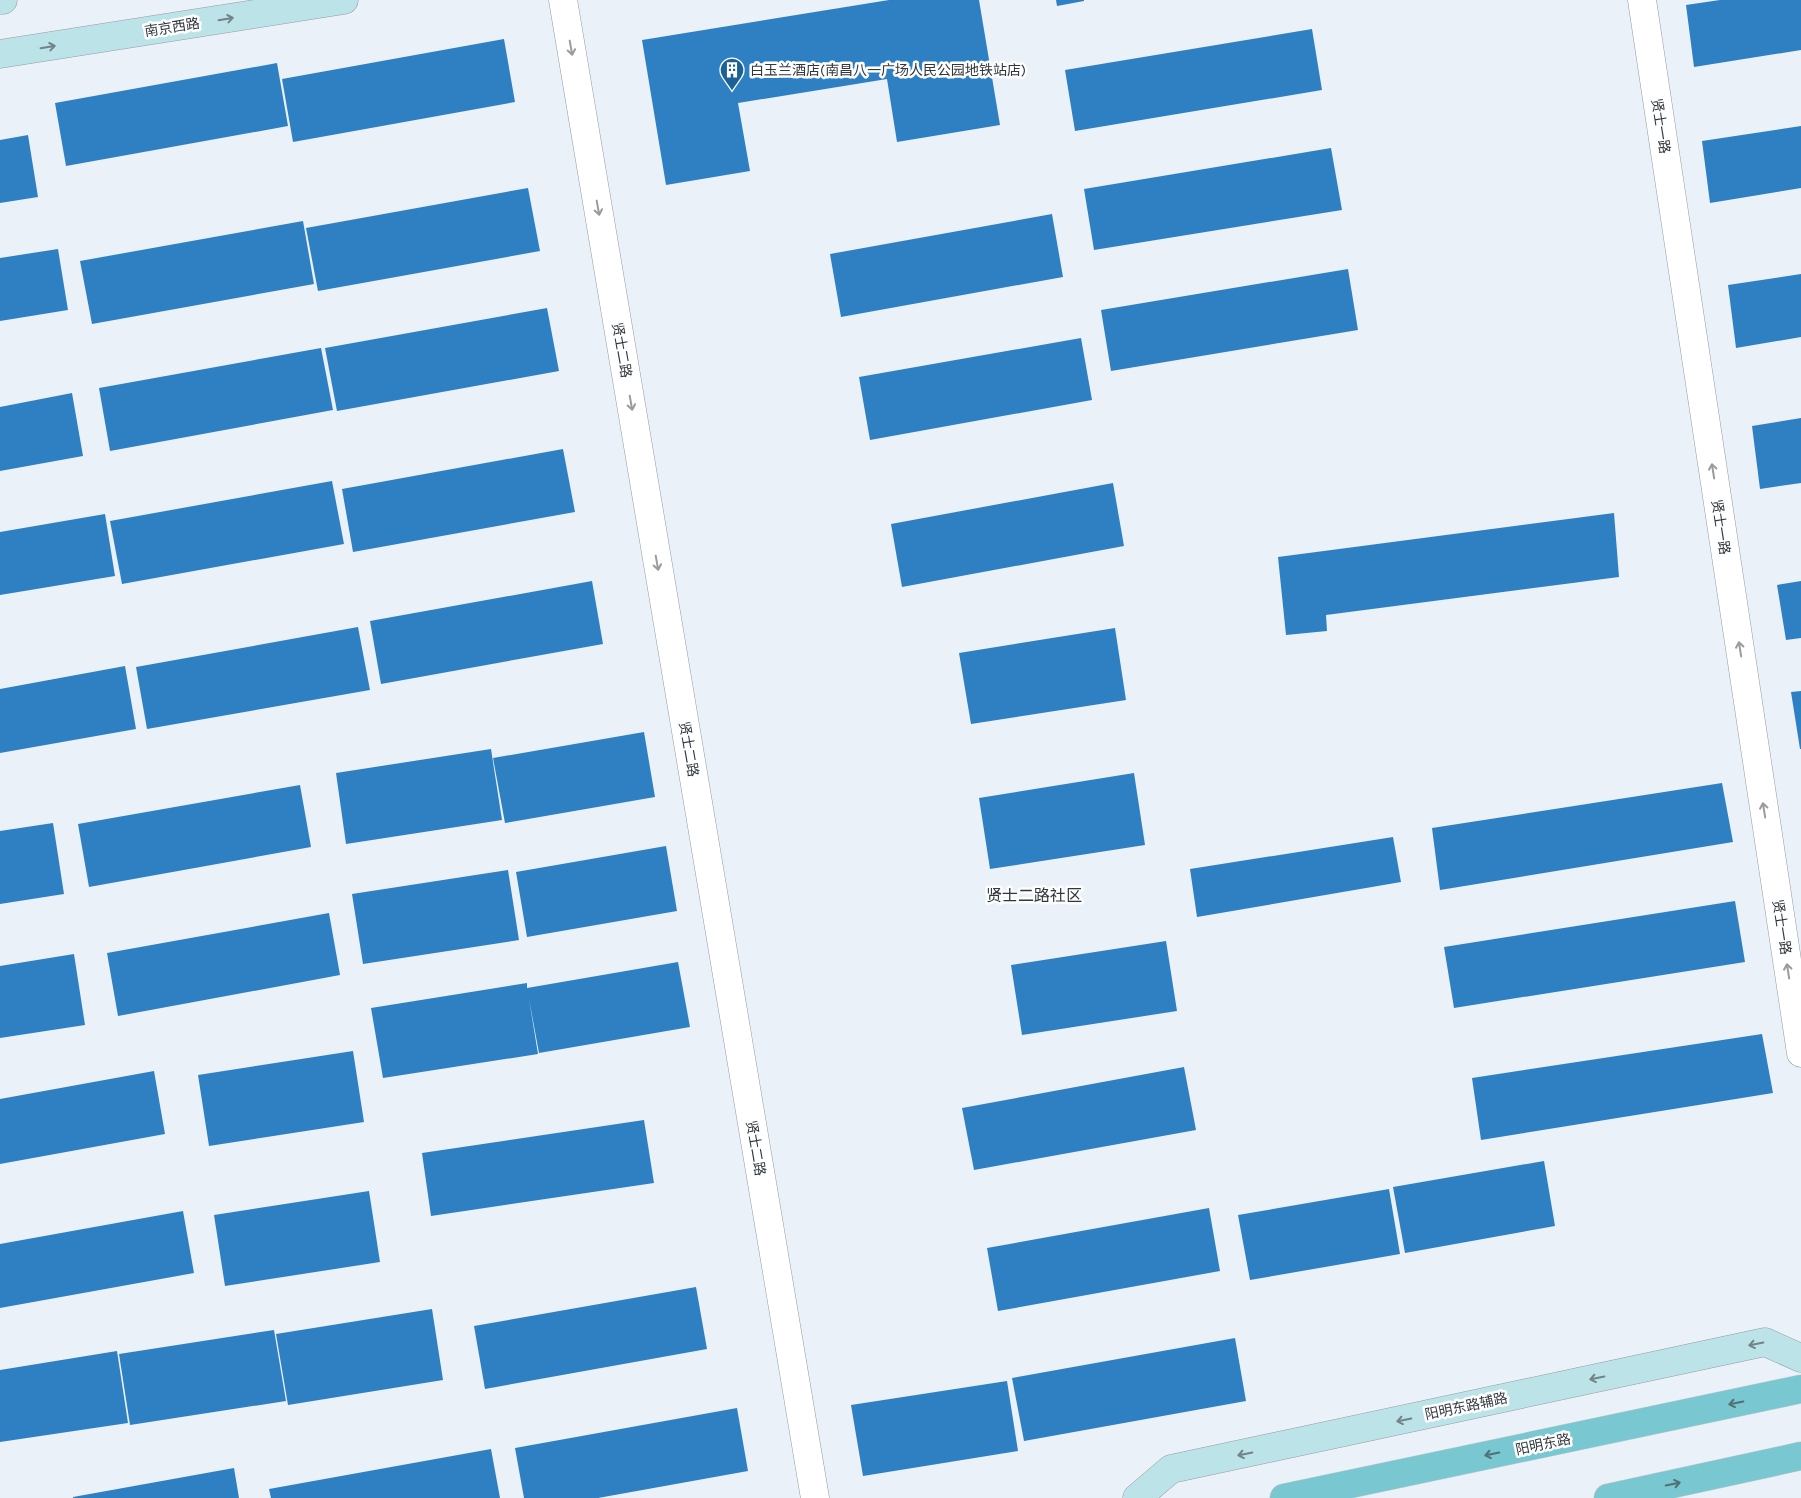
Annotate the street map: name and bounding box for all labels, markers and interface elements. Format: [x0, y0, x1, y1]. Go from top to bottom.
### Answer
one-way arrow [218, 13, 234, 23]
street label: 南京西路 [143, 15, 201, 40]
one-way arrow [566, 40, 576, 56]
one-way arrow [40, 41, 56, 51]
building icon: 白玉兰酒店(南昌八一广场人民公园地铁站店) [719, 57, 745, 91]
place label: 白玉兰酒店(南昌八一广场人民公园地铁站店) [750, 62, 1026, 79]
street label: 贤士一路 [1648, 97, 1673, 155]
one-way arrow [593, 200, 603, 216]
street label: 贤士二路 [608, 321, 635, 379]
one-way arrow [626, 395, 636, 411]
one-way arrow [1708, 464, 1718, 480]
street label: 贤士一路 [1708, 498, 1733, 556]
one-way arrow [653, 555, 663, 571]
one-way arrow [1735, 642, 1745, 658]
street label: 贤士二路 [675, 720, 702, 778]
one-way arrow [1759, 802, 1769, 818]
district label: 贤士二路社区 [986, 886, 1082, 905]
street label: 贤士一路 [1769, 898, 1794, 956]
one-way arrow [1783, 963, 1793, 979]
street label: 贤士二路 [742, 1119, 769, 1177]
one-way arrow [1748, 1340, 1764, 1349]
one-way arrow [1589, 1374, 1605, 1383]
street label: 阳明东路辅路 [1423, 1389, 1509, 1424]
one-way arrow [1729, 1399, 1745, 1408]
one-way arrow [1396, 1415, 1412, 1425]
street label: 阳明东路 [1514, 1430, 1572, 1459]
one-way arrow [1237, 1450, 1253, 1459]
one-way arrow [1484, 1450, 1500, 1460]
one-way arrow [1664, 1479, 1680, 1488]

